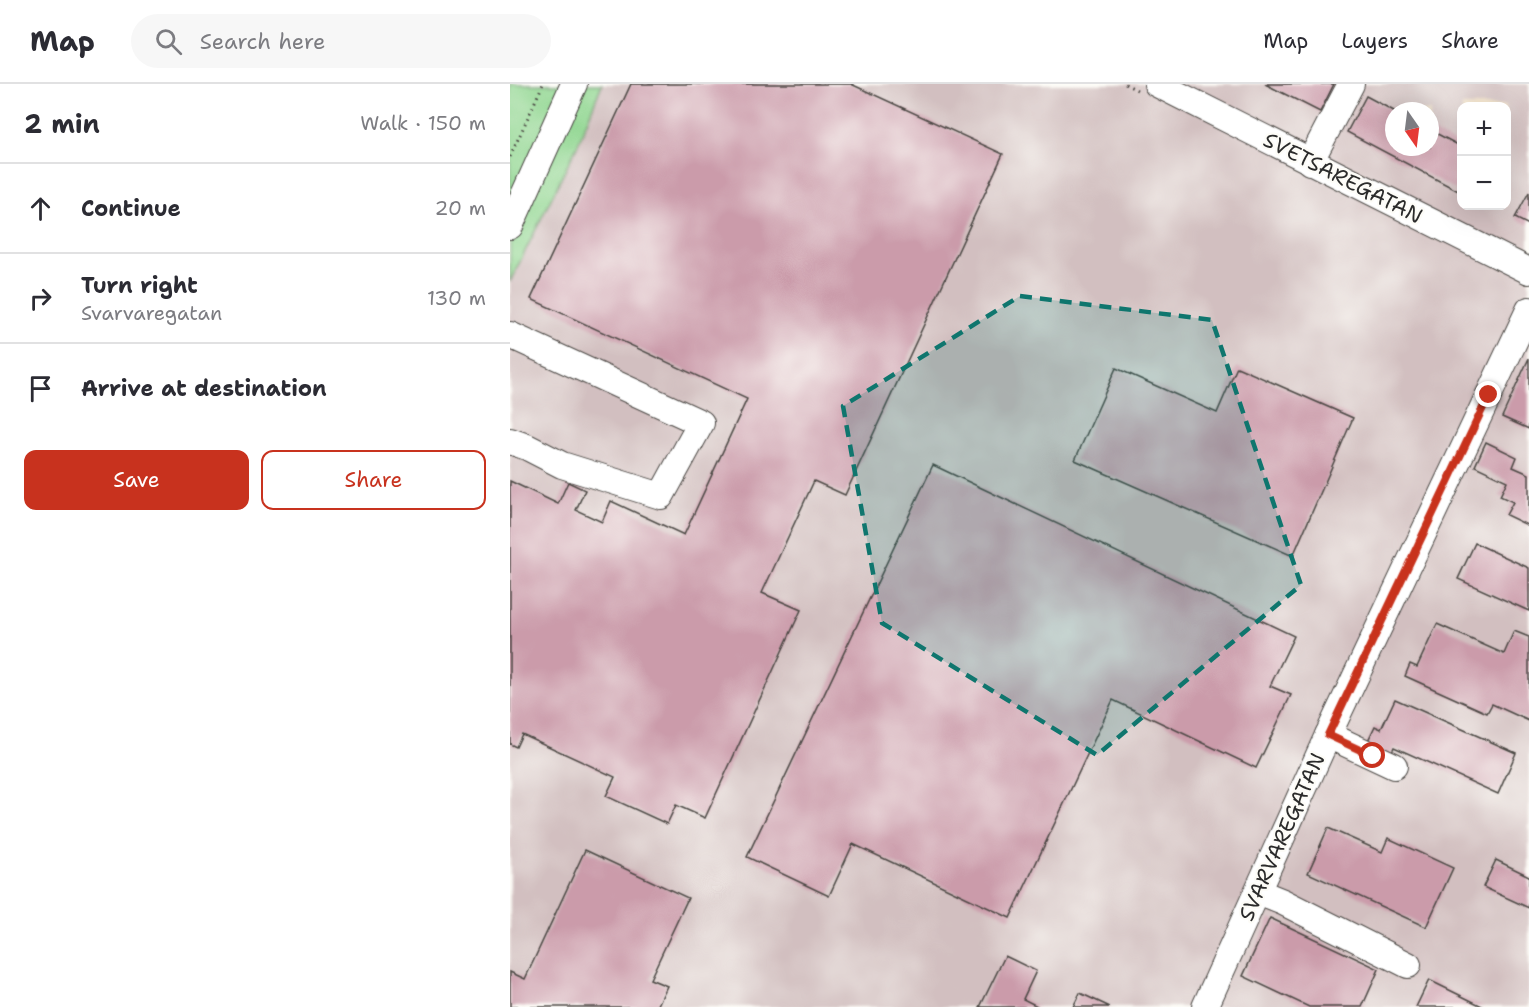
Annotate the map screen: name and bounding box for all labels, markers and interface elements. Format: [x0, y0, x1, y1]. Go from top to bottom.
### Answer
search box [131, 14, 551, 68]
text: Map [30, 22, 95, 60]
icon: search [152, 25, 185, 58]
text: Search here [200, 27, 325, 56]
text: Map [1263, 27, 1308, 55]
text: Layers [1341, 27, 1408, 55]
text: Share [1441, 27, 1499, 55]
north arrow [1385, 102, 1439, 156]
map controls [1457, 102, 1511, 210]
button: + [1457, 102, 1511, 156]
text: 2 min [24, 106, 100, 141]
text: Walk · 150 m [360, 110, 486, 136]
street label: SVETSAREGATAN [1259, 126, 1427, 230]
button: − [1457, 156, 1511, 210]
icon: ahead [24, 192, 57, 225]
text: Continue [81, 194, 181, 223]
text: 20 m [435, 195, 486, 221]
text: Turn right [81, 271, 198, 300]
icon: right [24, 282, 57, 315]
text: 130 m [427, 285, 486, 311]
text: Svarvaregatan [81, 300, 222, 326]
icon: arrive [24, 372, 57, 405]
text: Arrive at destination [81, 374, 327, 403]
route end [1475, 381, 1501, 407]
button: Save [24, 450, 249, 510]
button: Share [261, 450, 486, 510]
route start [1359, 742, 1385, 768]
street label: SVARVAREGATAN [1232, 749, 1332, 925]

